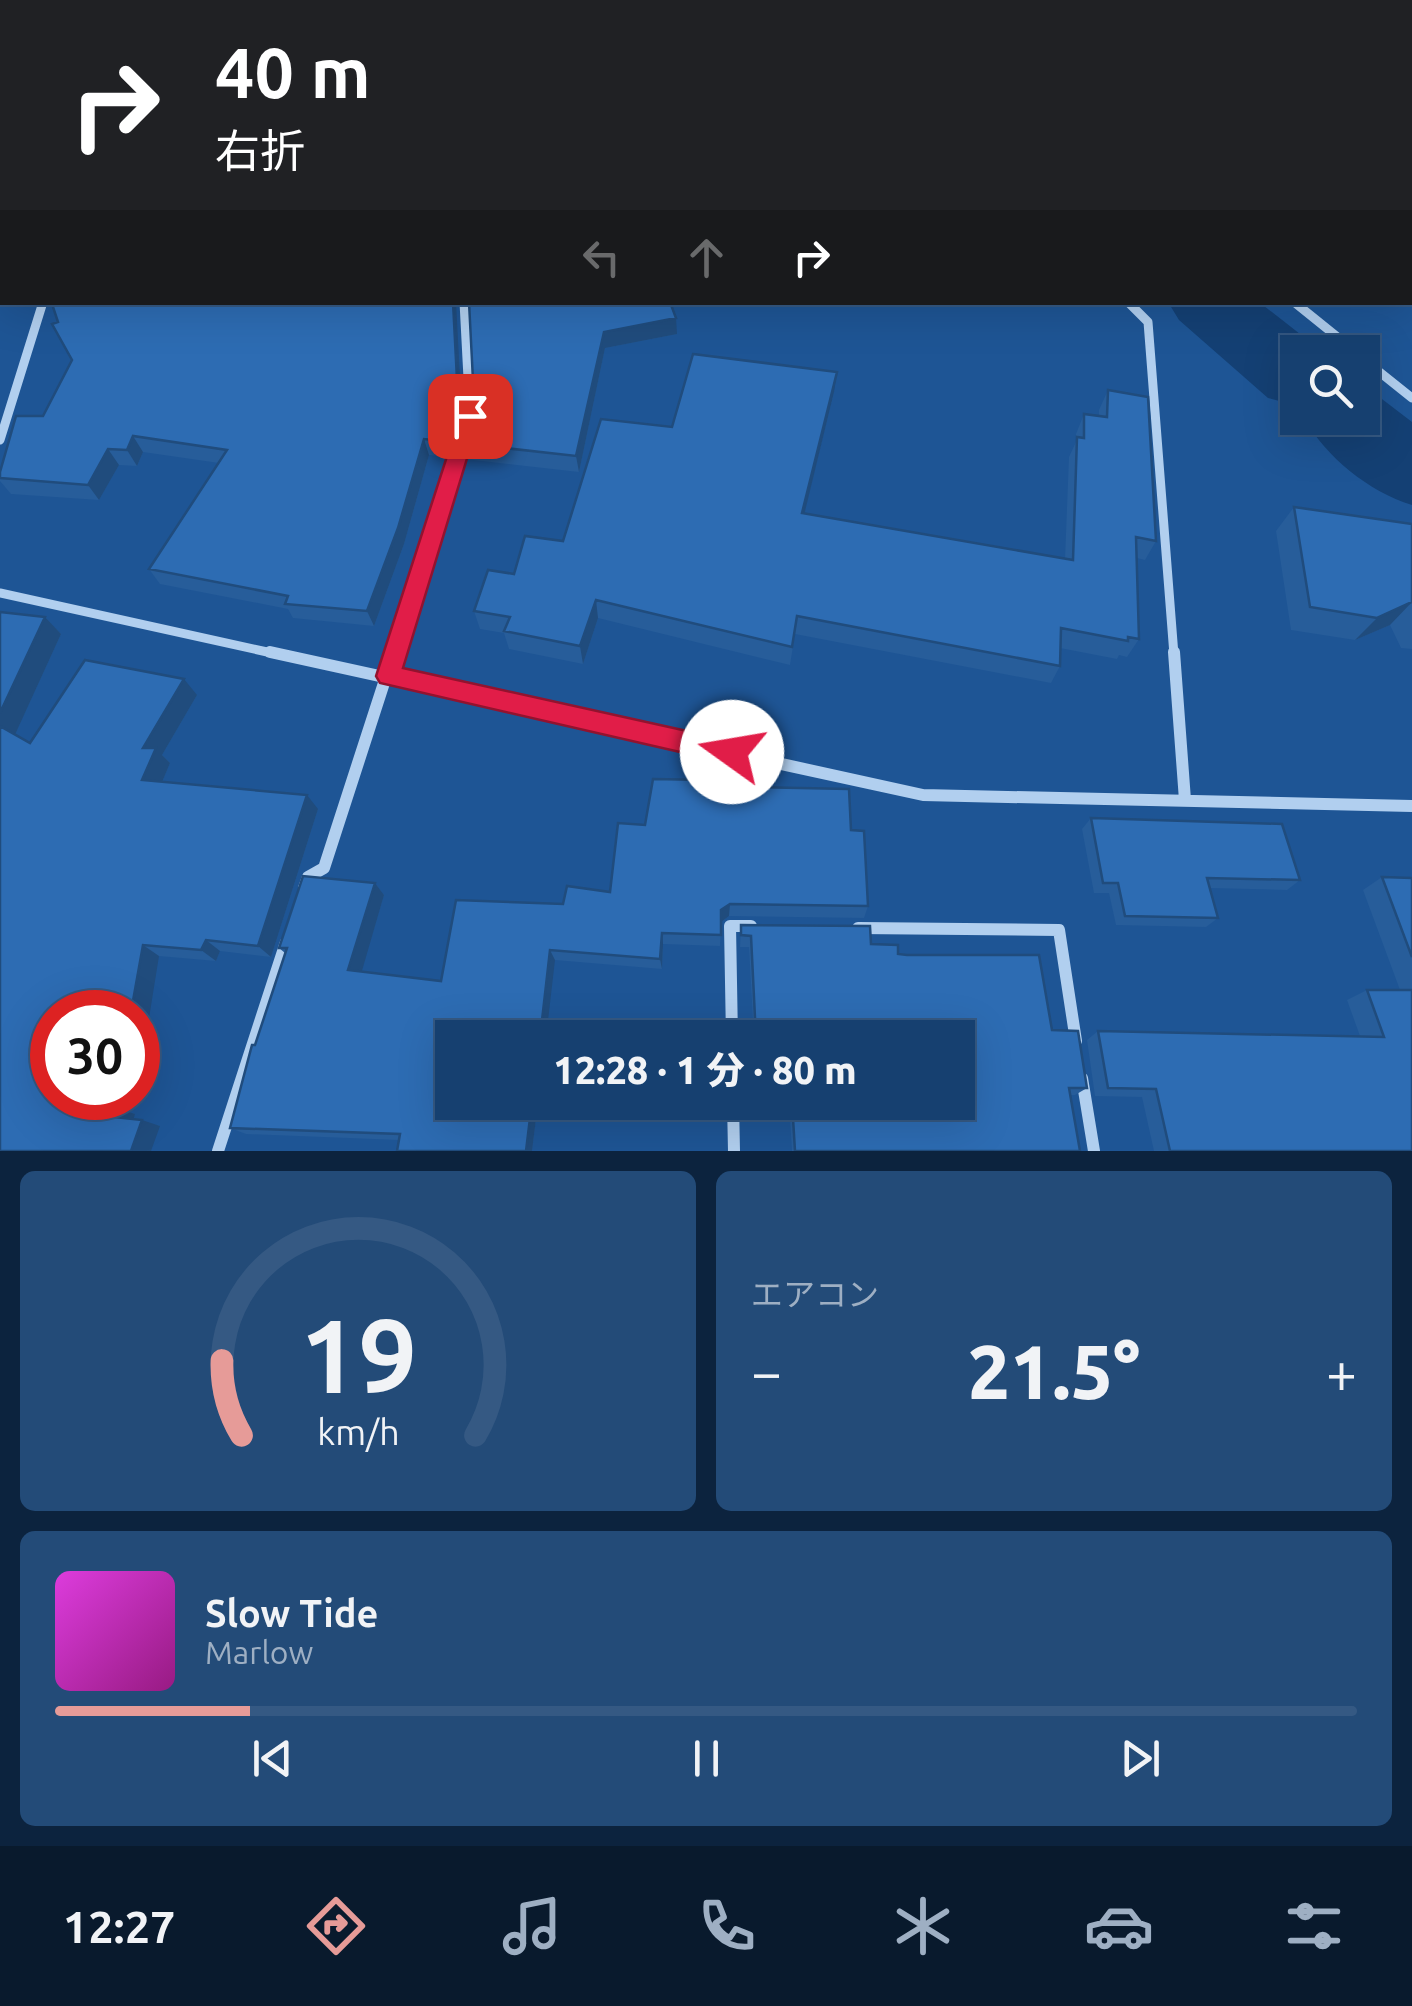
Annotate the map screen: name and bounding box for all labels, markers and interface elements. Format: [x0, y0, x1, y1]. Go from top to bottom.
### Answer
text: 40 m [215, 33, 371, 111]
icon: right [50, 40, 180, 170]
text: 右折 [215, 125, 305, 176]
icon: left [574, 230, 629, 285]
icon: ahead [679, 230, 734, 285]
icon: right [784, 230, 839, 285]
map controls [1280, 335, 1380, 435]
button: search [1280, 335, 1380, 435]
pin [428, 374, 513, 459]
icon: arrive [443, 389, 498, 444]
position arrow [680, 700, 784, 804]
speed limit sign: 30 [30, 990, 160, 1120]
text: 12:28 · 1 分 · 80 m [553, 1049, 857, 1091]
text: エアコン [751, 1276, 879, 1312]
text: 19 [299, 1296, 417, 1413]
text: 21.5° [968, 1329, 1140, 1413]
text: − [751, 1341, 782, 1402]
text: + [1326, 1341, 1357, 1402]
text: km/h [317, 1412, 399, 1452]
text: Slow Tide [205, 1592, 378, 1634]
text: Marlow [205, 1634, 313, 1670]
icon: previous [245, 1731, 300, 1786]
icon: pause [679, 1731, 734, 1786]
icon: next [1113, 1731, 1168, 1786]
icon: directions [301, 1891, 371, 1961]
icon: music [497, 1891, 567, 1961]
icon: phone [692, 1891, 762, 1961]
icon: climate [888, 1891, 958, 1961]
icon: car [1084, 1891, 1154, 1961]
icon: filters [1279, 1891, 1349, 1961]
text: 12:27 [63, 1901, 175, 1952]

